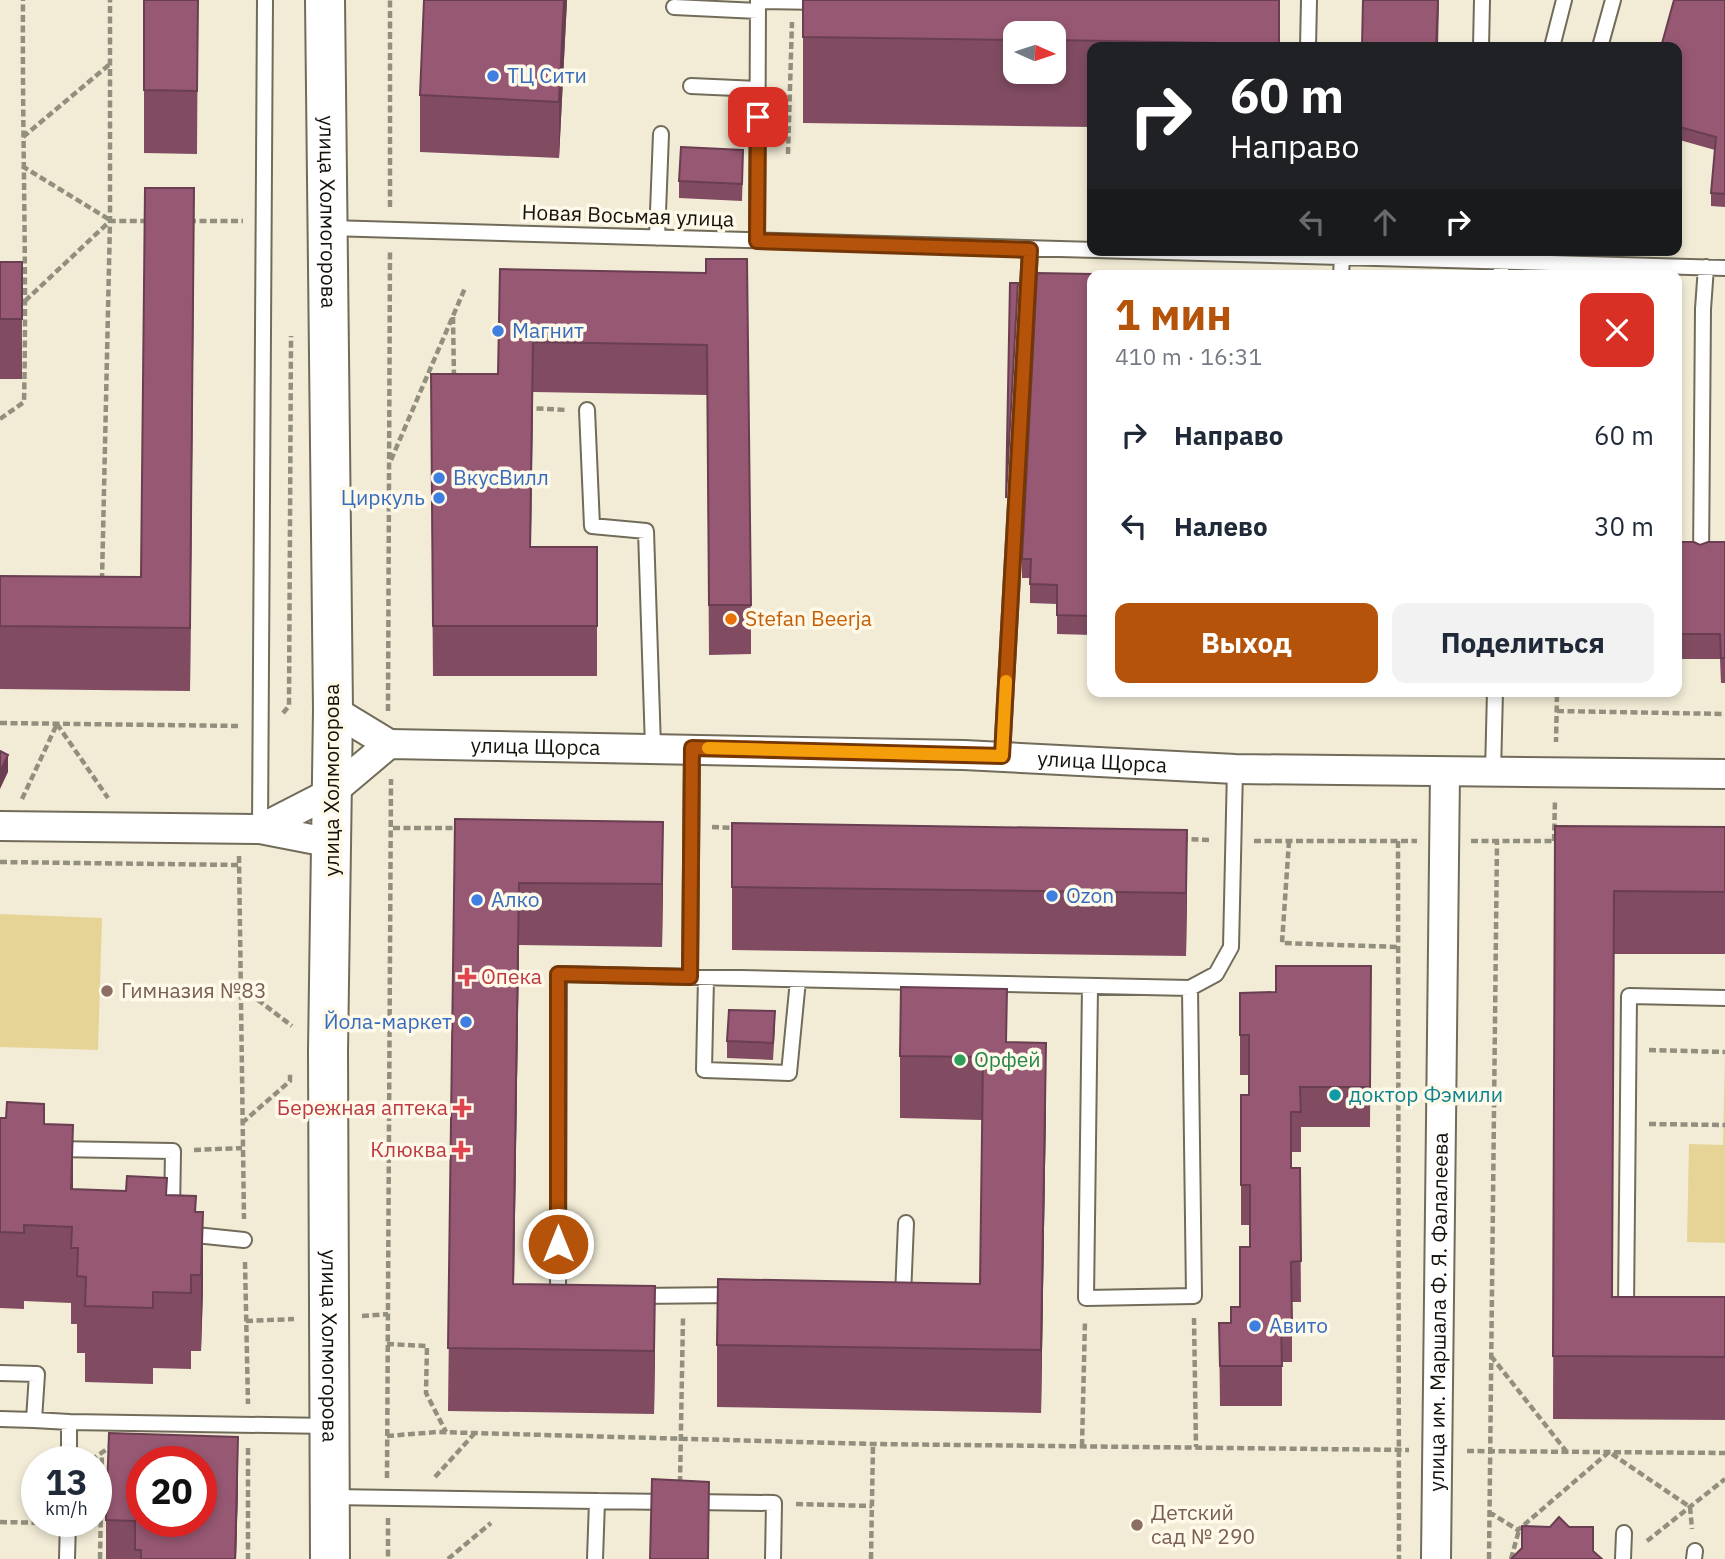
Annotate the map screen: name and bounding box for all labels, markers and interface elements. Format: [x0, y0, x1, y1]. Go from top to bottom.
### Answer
north arrow [1003, 21, 1066, 84]
map controls [1003, 21, 1066, 84]
place label: ТЦ Сити [507, 61, 587, 89]
text: 60 m [1230, 63, 1344, 126]
marker: ТЦ Сити [485, 68, 501, 84]
icon: right [1115, 70, 1206, 161]
pin [728, 87, 788, 147]
icon: arrive [739, 98, 777, 136]
street label: улица Холмогорова [313, 115, 343, 309]
text: Направо [1230, 125, 1359, 167]
street label: Новая Восьмая улица [521, 197, 735, 233]
icon: left [1293, 203, 1331, 241]
icon: ahead [1366, 203, 1404, 241]
icon: right [1439, 203, 1477, 241]
text: 1 мин [1115, 287, 1232, 342]
button: close [1580, 293, 1654, 367]
place label: Магнит [512, 316, 584, 344]
marker: Магнит [490, 323, 506, 339]
text: 410 m · 16:31 [1115, 341, 1262, 371]
icon: right [1115, 416, 1153, 454]
text: Направо [1174, 418, 1283, 452]
text: 60 m [1594, 418, 1654, 452]
place label: ВкусВилл [453, 463, 549, 491]
marker: ВкусВилл [431, 470, 447, 486]
place label: Циркуль [341, 483, 425, 511]
marker: Циркуль [431, 490, 447, 506]
icon: left [1115, 507, 1153, 545]
text: Налево [1174, 509, 1268, 543]
text: 30 m [1594, 509, 1654, 543]
button: Выход [1115, 603, 1378, 683]
button: Поделиться [1392, 603, 1654, 683]
place label: Stefan Beerja [745, 604, 872, 632]
marker: Stefan Beerja [723, 611, 739, 627]
street label: улица Холмогорова [317, 684, 345, 876]
street label: улица Щорса [470, 731, 601, 761]
street label: улица Щорса [1037, 744, 1168, 778]
place label: Ozon [1066, 881, 1114, 909]
place label: Алко [491, 885, 540, 913]
marker: Ozon [1044, 888, 1060, 904]
marker: Алко [469, 892, 485, 908]
place label: Опека [481, 962, 542, 990]
marker: Опека [459, 969, 475, 985]
place label: Гимназия №83 [121, 976, 267, 1004]
marker: Гимназия №83 [99, 983, 115, 999]
place label: Йола-маркет [324, 1007, 452, 1035]
marker: Йола-маркет [458, 1014, 474, 1030]
place label: Орфей [974, 1045, 1041, 1073]
marker: Орфей [952, 1052, 968, 1068]
place label: доктор Фэмили [1349, 1080, 1503, 1108]
marker: доктор Фэмили [1327, 1087, 1343, 1103]
place label: Бережная аптека [277, 1093, 448, 1121]
marker: Бережная аптека [454, 1100, 470, 1116]
street label: улица им. Маршала Ф. Я. Фалалеева [1422, 1132, 1454, 1492]
place label: Клюква [370, 1135, 447, 1163]
marker: Клюква [453, 1142, 469, 1158]
position arrow [521, 1207, 595, 1281]
street label: улица Холмогорова [316, 1249, 345, 1442]
place label: Авито [1269, 1311, 1328, 1339]
marker: Авито [1247, 1318, 1263, 1334]
speed limit sign: 20 [126, 1446, 217, 1537]
text: 13 [45, 1459, 88, 1505]
text: km/h [45, 1497, 88, 1520]
place label: Детский сад № 290 [1151, 1498, 1255, 1550]
marker: Детский сад № 290 [1129, 1517, 1145, 1533]

